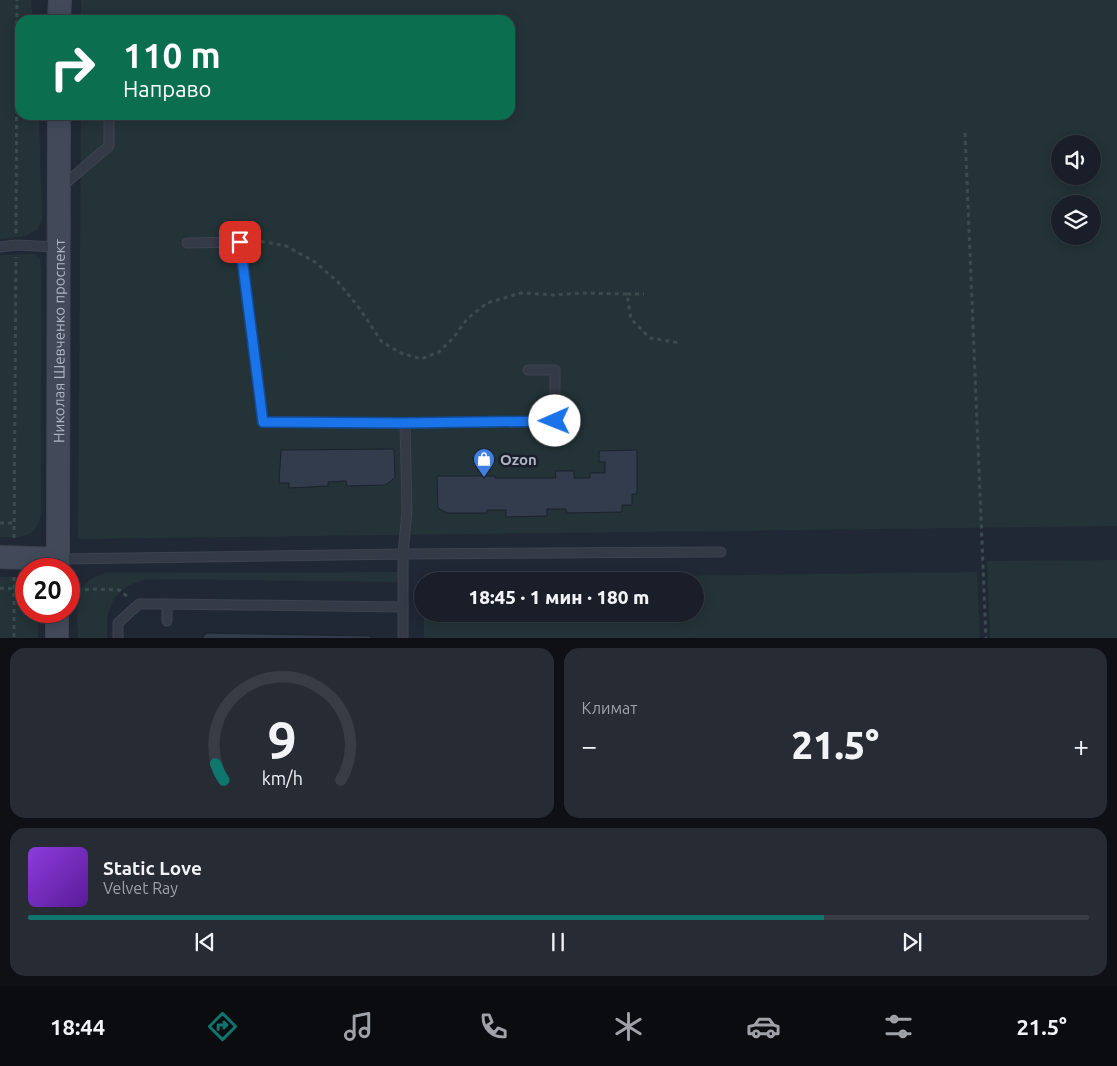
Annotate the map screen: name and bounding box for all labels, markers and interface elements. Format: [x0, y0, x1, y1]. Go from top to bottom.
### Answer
icon: right [40, 35, 105, 100]
text: 110 m [123, 35, 221, 75]
text: Направо [123, 76, 211, 101]
map controls [1051, 135, 1101, 245]
button: sound [1051, 135, 1101, 185]
button: layers [1051, 195, 1101, 245]
pin [219, 221, 261, 263]
icon: arrive [226, 228, 254, 256]
street label: Николая Шевченко проспект [50, 239, 67, 443]
position arrow [528, 394, 580, 446]
shop icon: Ozon [472, 447, 496, 478]
place label: Ozon [500, 451, 537, 468]
speed limit sign: 20 [15, 558, 80, 623]
text: 18:45 · 1 мин · 180 m [469, 586, 649, 608]
text: Климат [582, 699, 637, 717]
text: 9 [267, 711, 296, 769]
text: 21.5° [792, 724, 879, 766]
text: − [582, 730, 597, 761]
text: + [1073, 730, 1089, 761]
text: km/h [261, 768, 302, 788]
text: Static Love [103, 857, 202, 879]
text: Velvet Ray [103, 879, 178, 897]
icon: previous [191, 928, 219, 956]
icon: pause [544, 928, 572, 956]
icon: next [898, 928, 926, 956]
icon: directions [205, 1009, 240, 1044]
icon: music [341, 1009, 376, 1044]
icon: phone [476, 1009, 511, 1044]
icon: climate [611, 1009, 646, 1044]
icon: car [746, 1009, 781, 1044]
icon: filters [881, 1009, 916, 1044]
text: 18:44 [50, 1014, 105, 1039]
text: 21.5° [1016, 1014, 1067, 1039]

